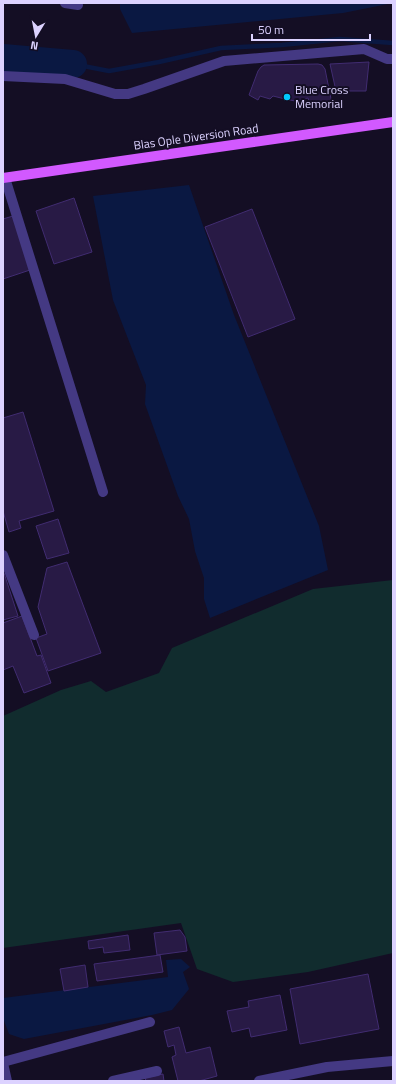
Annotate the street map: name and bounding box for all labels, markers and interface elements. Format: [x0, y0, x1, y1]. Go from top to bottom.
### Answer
north arrow [16, 16, 56, 56]
scale bar [252, 16, 370, 42]
text: 50 m [258, 20, 284, 39]
text: N [29, 37, 39, 54]
place label: Blue Cross Memorial [295, 80, 349, 113]
marker: Blue Cross Memorial [282, 92, 292, 102]
street label: Blas Ople Diversion Road [132, 118, 260, 155]

